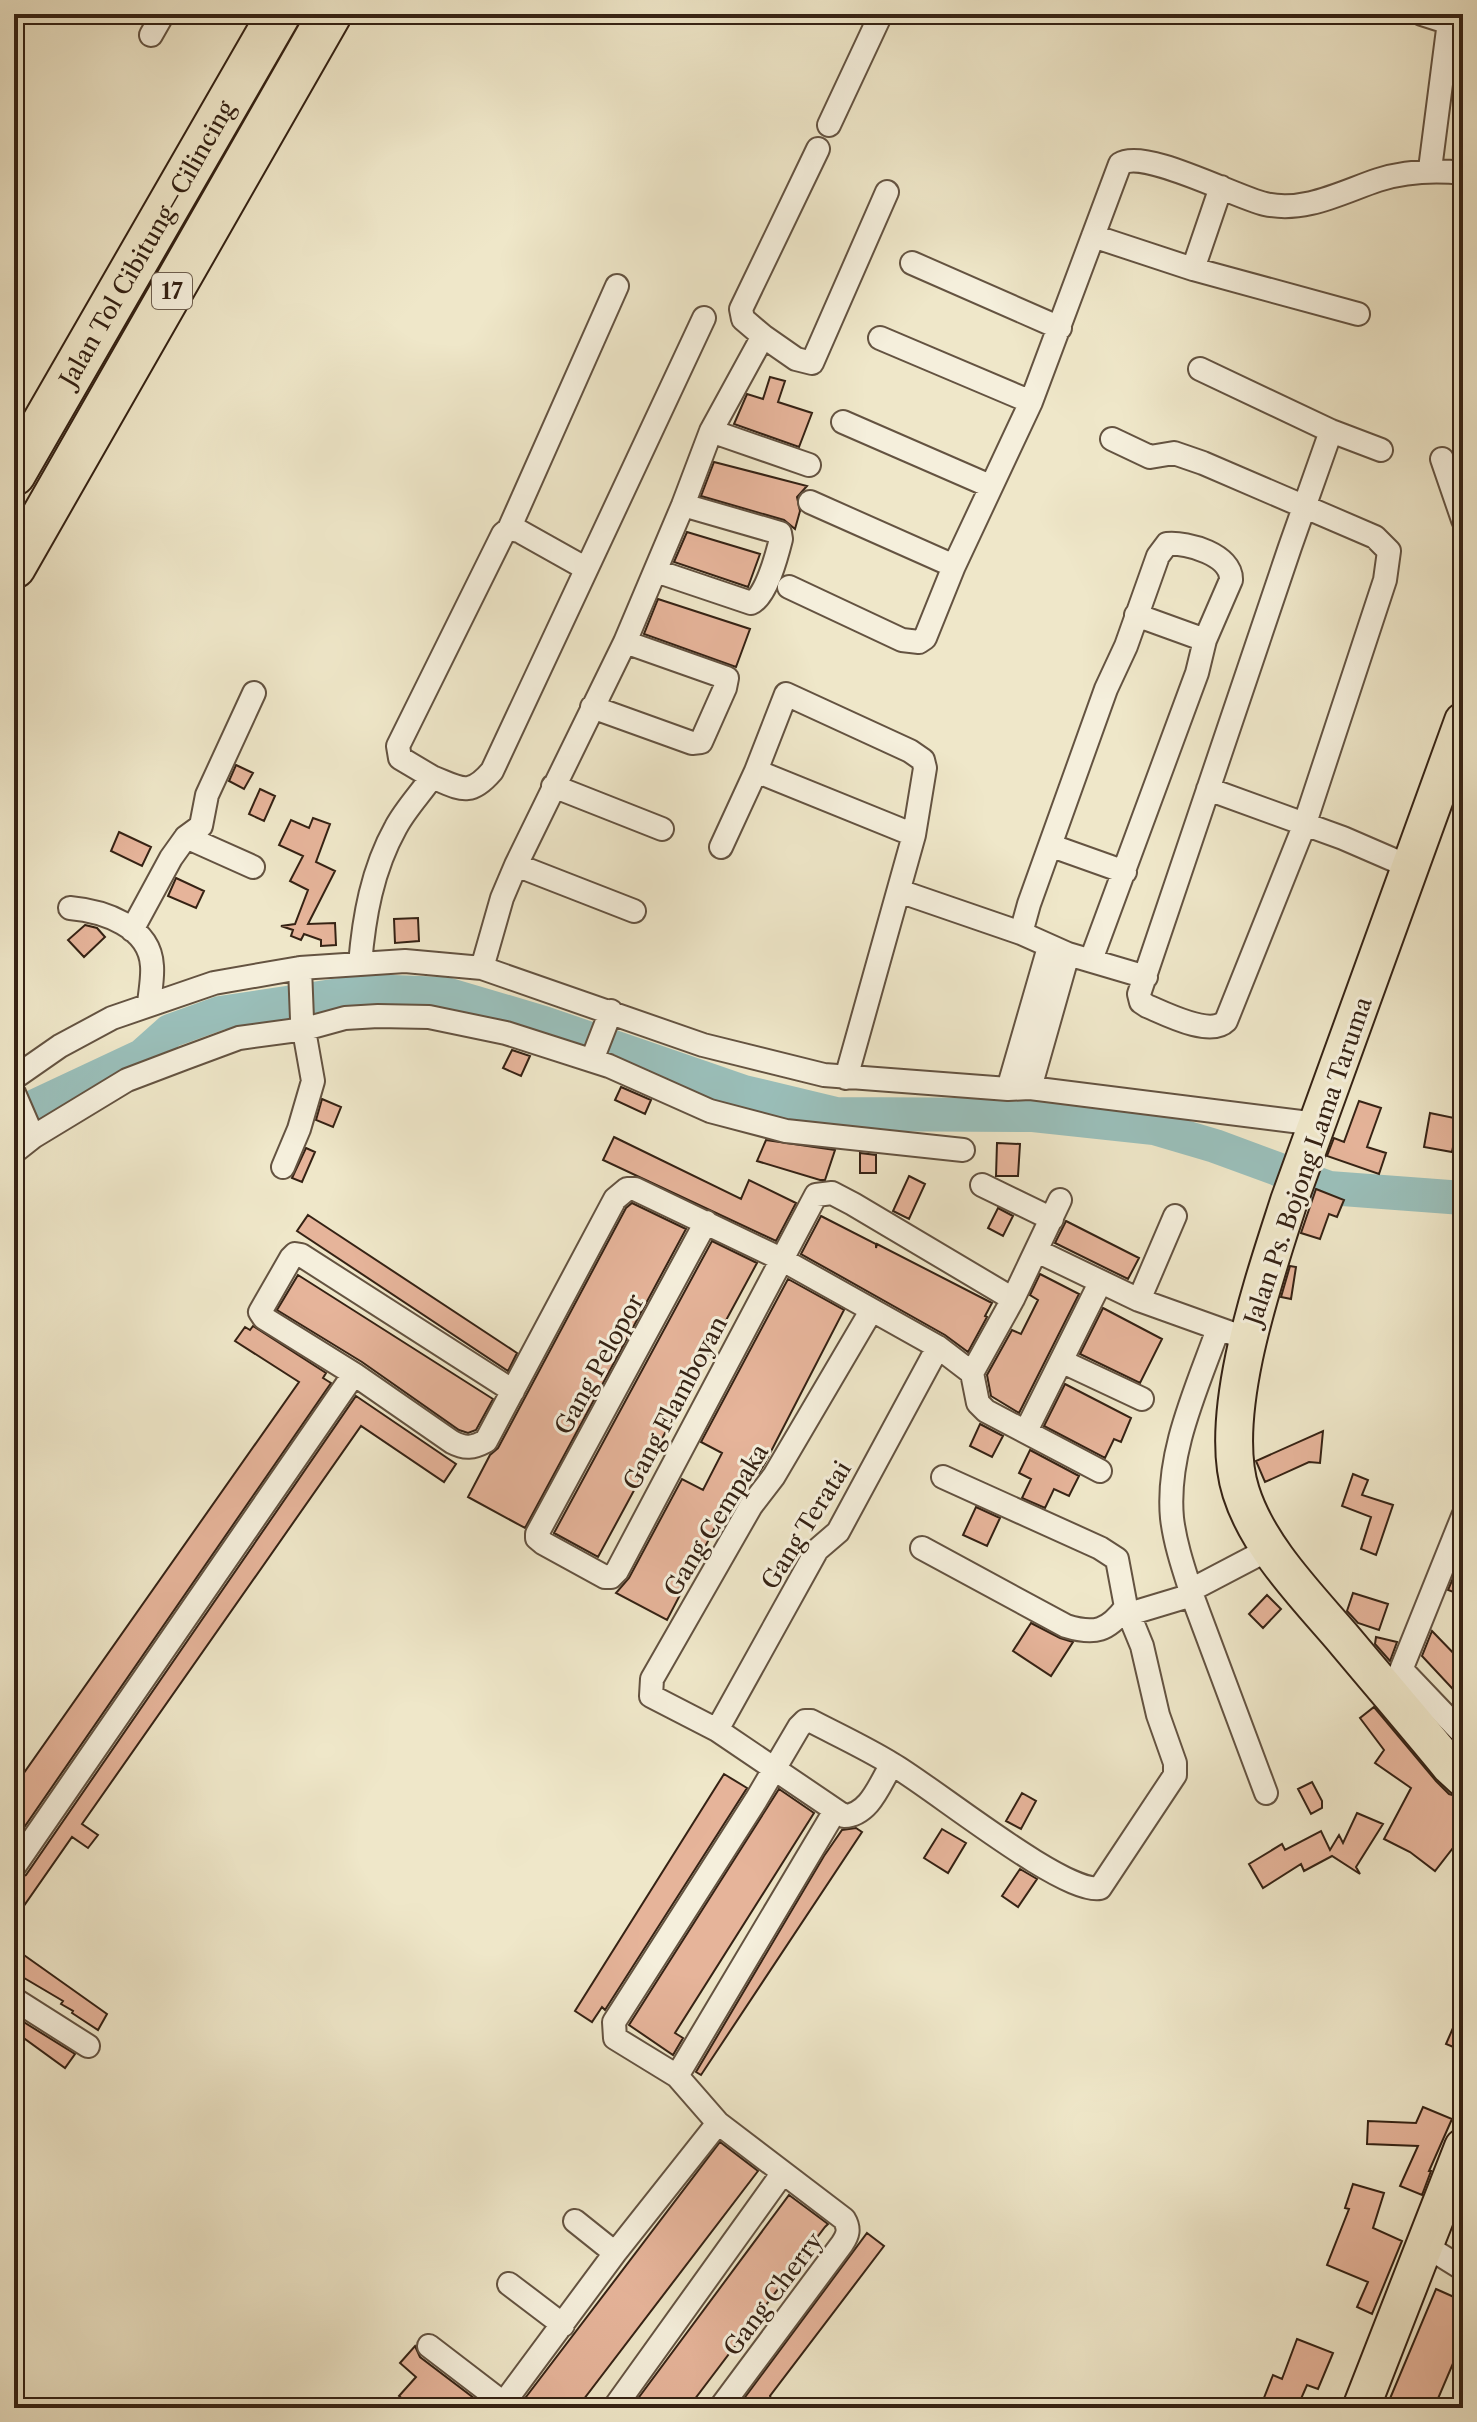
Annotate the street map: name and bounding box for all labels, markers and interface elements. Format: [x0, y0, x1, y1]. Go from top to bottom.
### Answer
street label: Jalan Tol Cibitung–Cilincing [51, 95, 241, 395]
road number: 17 [152, 273, 192, 309]
street label: Jalan Ps. Bojong Lama Taruma [1237, 993, 1378, 1333]
street label: Gang Pelopor [548, 1289, 650, 1439]
street label: Gang Flamboyan [617, 1311, 733, 1495]
street label: Gang Cempaka [658, 1438, 775, 1601]
street label: Gang Teratai [755, 1456, 857, 1594]
street label: Gang Cherry [717, 2226, 829, 2361]

